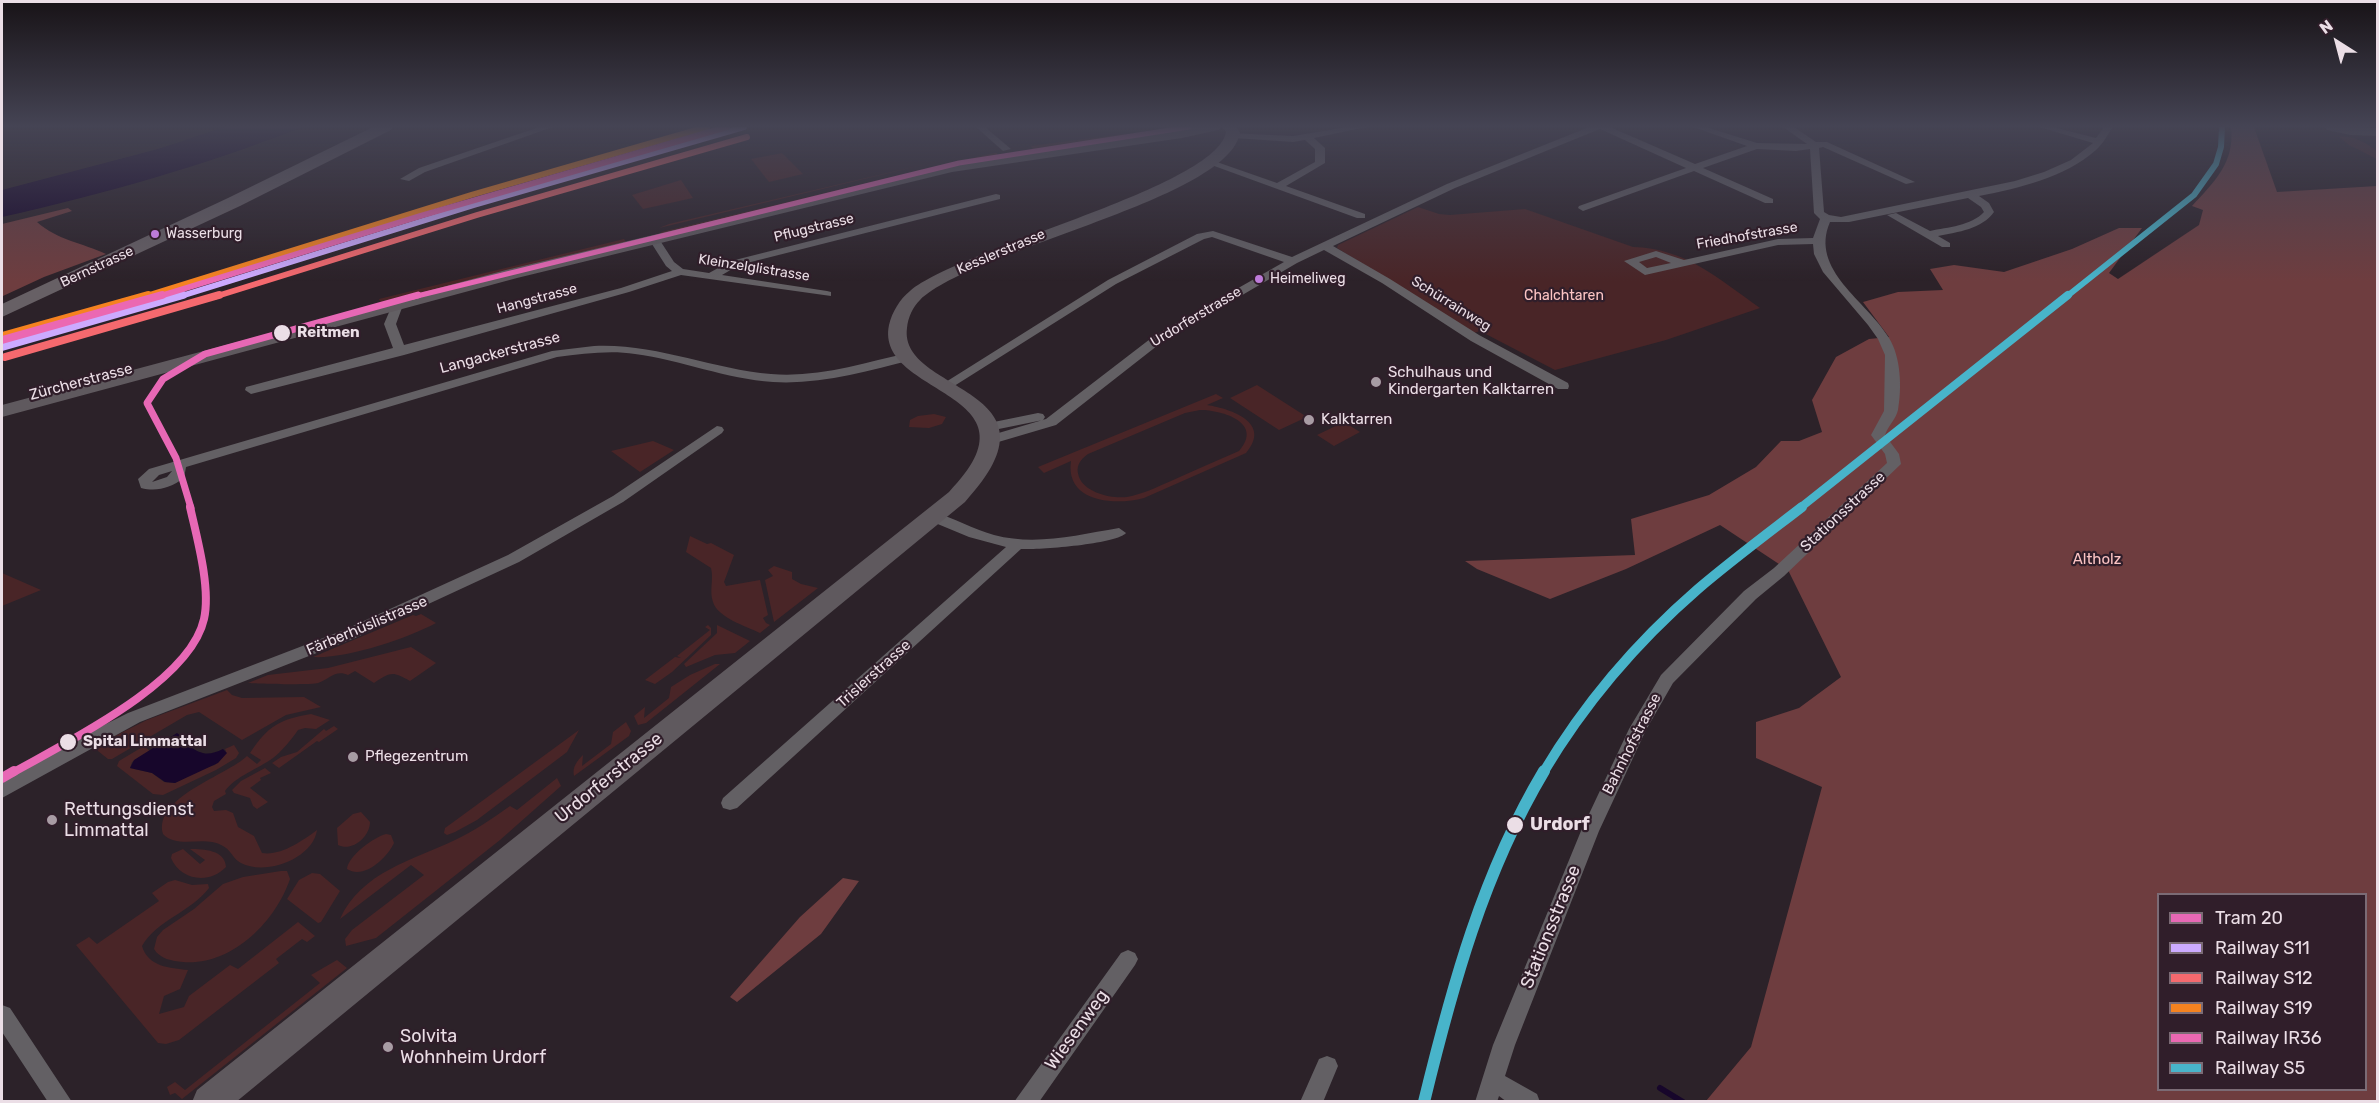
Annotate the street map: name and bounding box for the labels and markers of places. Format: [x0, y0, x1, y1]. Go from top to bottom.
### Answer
place label: Wasserburg [166, 226, 242, 242]
marker: Wasserburg [149, 228, 161, 240]
place label: Heimeliweg [1270, 271, 1346, 287]
marker: Heimeliweg [1253, 273, 1265, 285]
marker: Reitmen [272, 323, 292, 343]
place label: Reitmen [297, 324, 360, 342]
place label: Schulhaus und Kindergarten Kalktarren [1388, 364, 1554, 399]
marker: Schulhaus und Kindergarten Kalktarren [1369, 375, 1383, 389]
place label: Kalktarren [1321, 411, 1392, 429]
marker: Kalktarren [1302, 413, 1316, 427]
marker: Spital Limmattal [58, 732, 78, 752]
place label: Spital Limmattal [83, 733, 207, 751]
place label: Pflegezentrum [365, 748, 468, 766]
marker: Pflegezentrum [346, 750, 360, 764]
place label: Rettungsdienst Limmattal [64, 799, 194, 842]
marker: Rettungsdienst Limmattal [45, 813, 59, 827]
place label: Urdorf [1530, 814, 1590, 836]
marker: Urdorf [1505, 815, 1525, 835]
place label: Solvita Wohnheim Urdorf [400, 1026, 546, 1068]
marker: Solvita Wohnheim Urdorf [381, 1040, 395, 1054]

